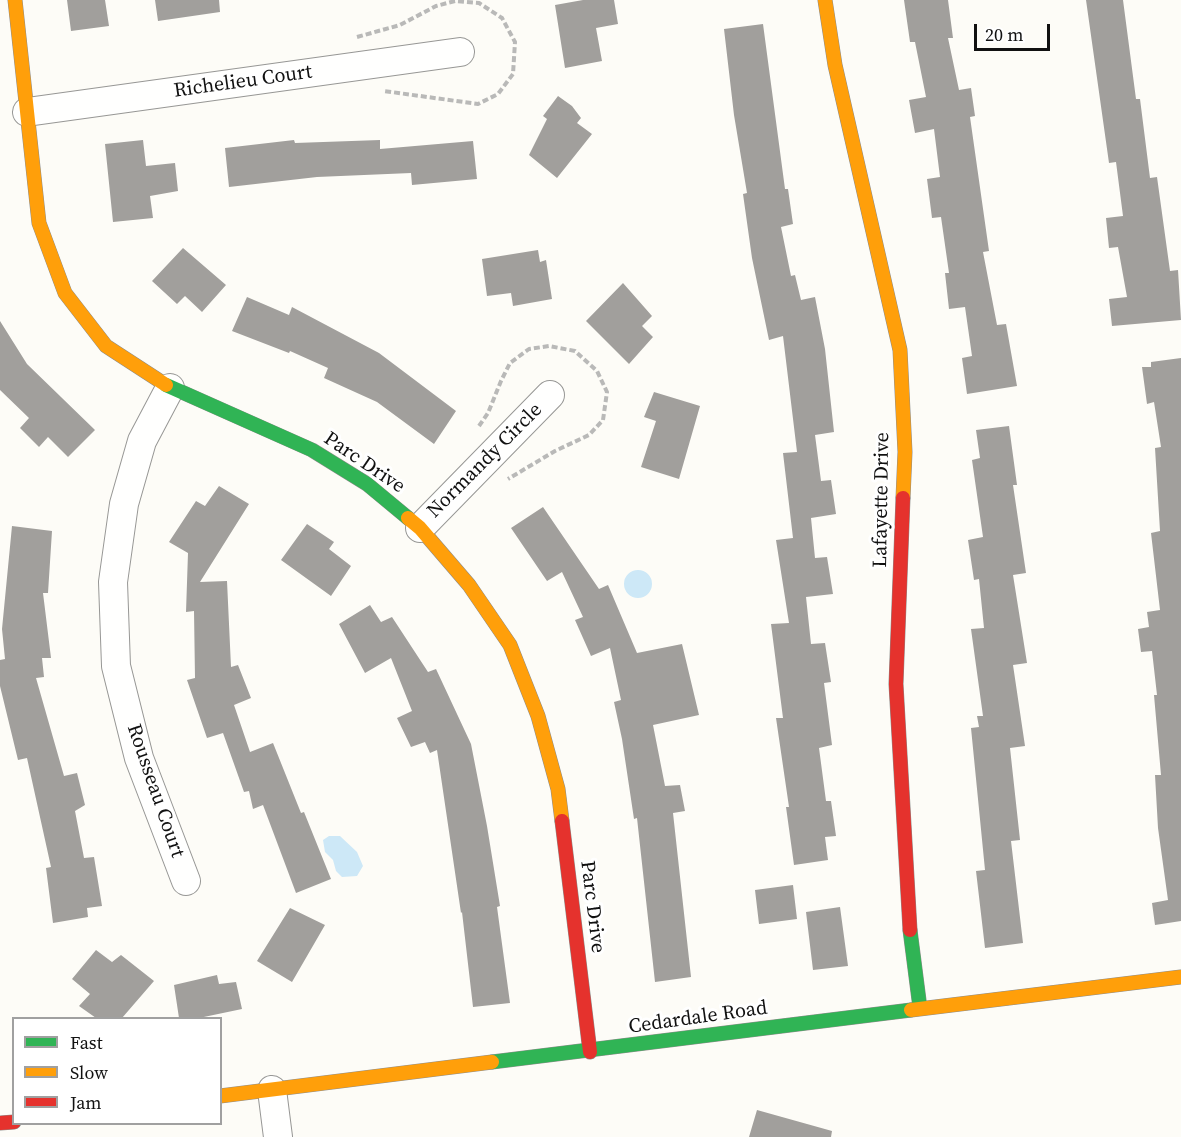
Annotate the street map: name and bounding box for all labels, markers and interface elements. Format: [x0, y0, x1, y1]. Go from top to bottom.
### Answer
scale bar [977, 12, 1054, 50]
text: 20 m [985, 22, 1023, 47]
street label: Richelieu Court [172, 60, 314, 104]
street label: Normandy Circle [423, 399, 547, 523]
street label: Parc Drive [319, 427, 409, 499]
street label: Lafayette Drive [869, 432, 895, 568]
street label: Rousseau Court [121, 721, 189, 861]
street label: Parc Drive [574, 860, 610, 954]
street label: Cedardale Road [627, 996, 769, 1040]
legend [12, 1017, 222, 1125]
text: Fast [70, 1030, 103, 1055]
text: Slow [70, 1060, 108, 1085]
text: Jam [70, 1090, 102, 1115]

